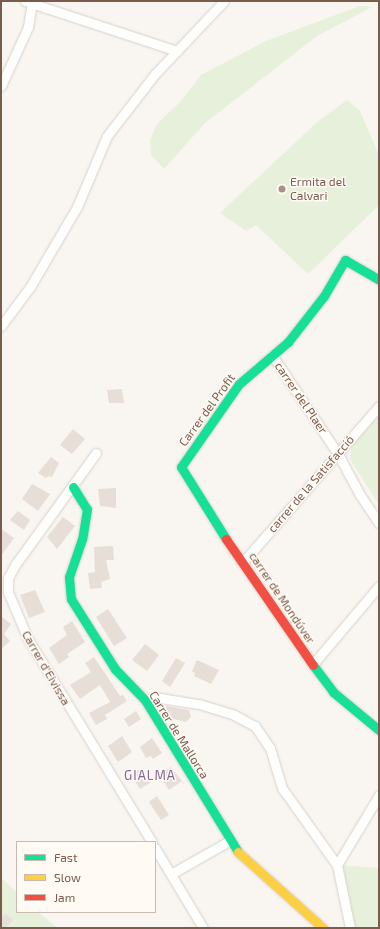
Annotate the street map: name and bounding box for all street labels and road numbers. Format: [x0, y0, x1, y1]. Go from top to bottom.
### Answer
street label: carrer del Plaer [272, 359, 330, 437]
street label: Carrer del Profit [176, 371, 238, 449]
street label: carrer de la Satisfacció [265, 432, 357, 536]
street label: carrer de Mondúver [246, 549, 318, 647]
street label: Carrer d'Eivissa [19, 628, 73, 708]
street label: Carrer de Mallorca [146, 688, 212, 782]

